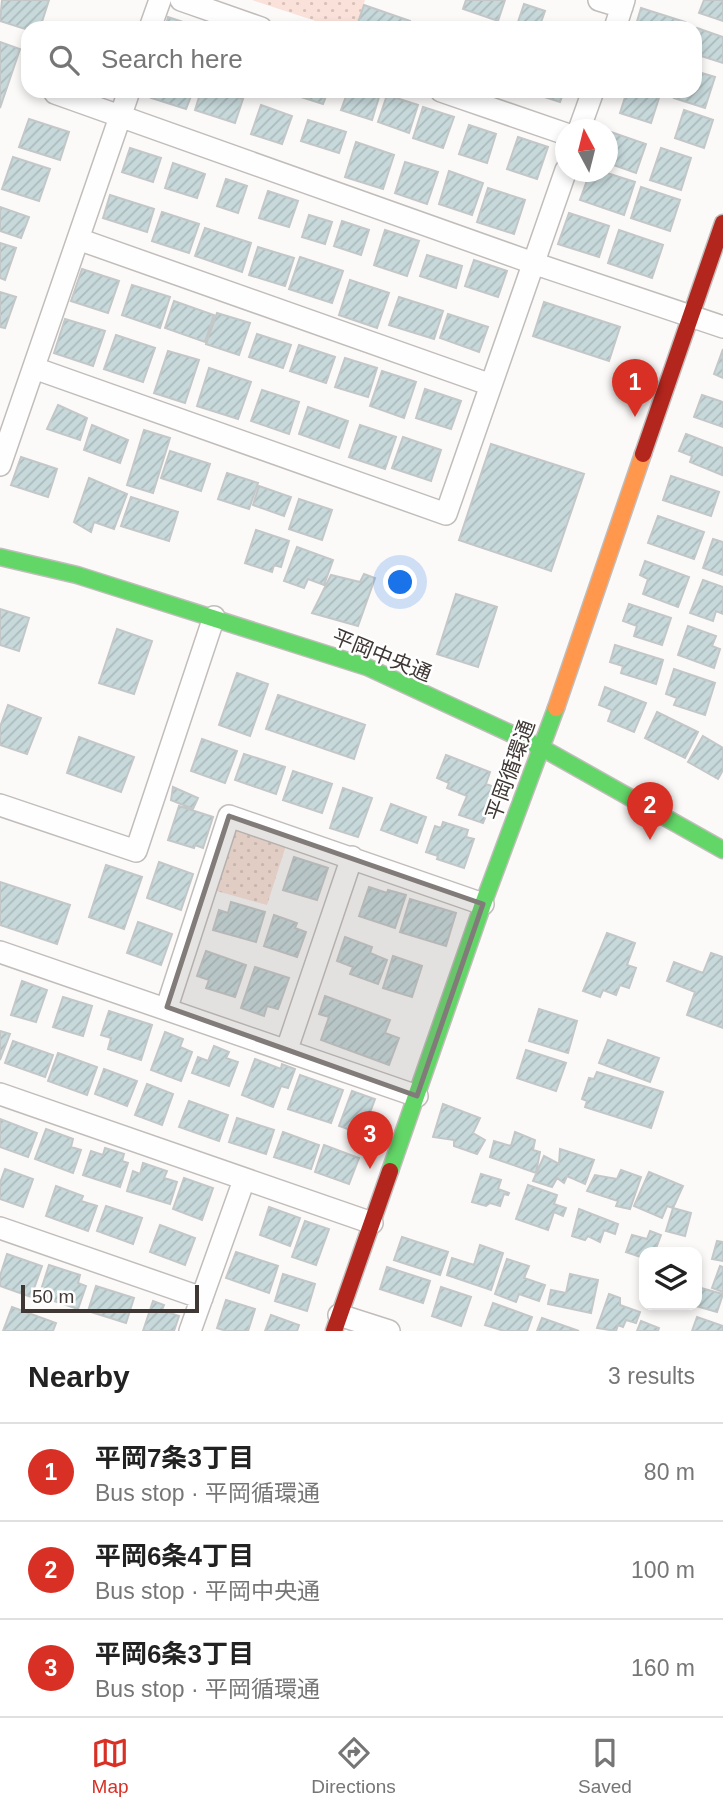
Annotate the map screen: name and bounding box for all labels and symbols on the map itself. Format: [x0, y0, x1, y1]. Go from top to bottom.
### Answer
north arrow [555, 119, 618, 182]
pin: 1 [612, 359, 658, 417]
your location [383, 565, 417, 599]
street label: 平岡中央通 [329, 625, 435, 685]
street label: 平岡循環通 [481, 717, 539, 823]
pin: 2 [627, 782, 673, 840]
pin: 3 [347, 1111, 393, 1169]
scale bar [21, 1282, 200, 1314]

